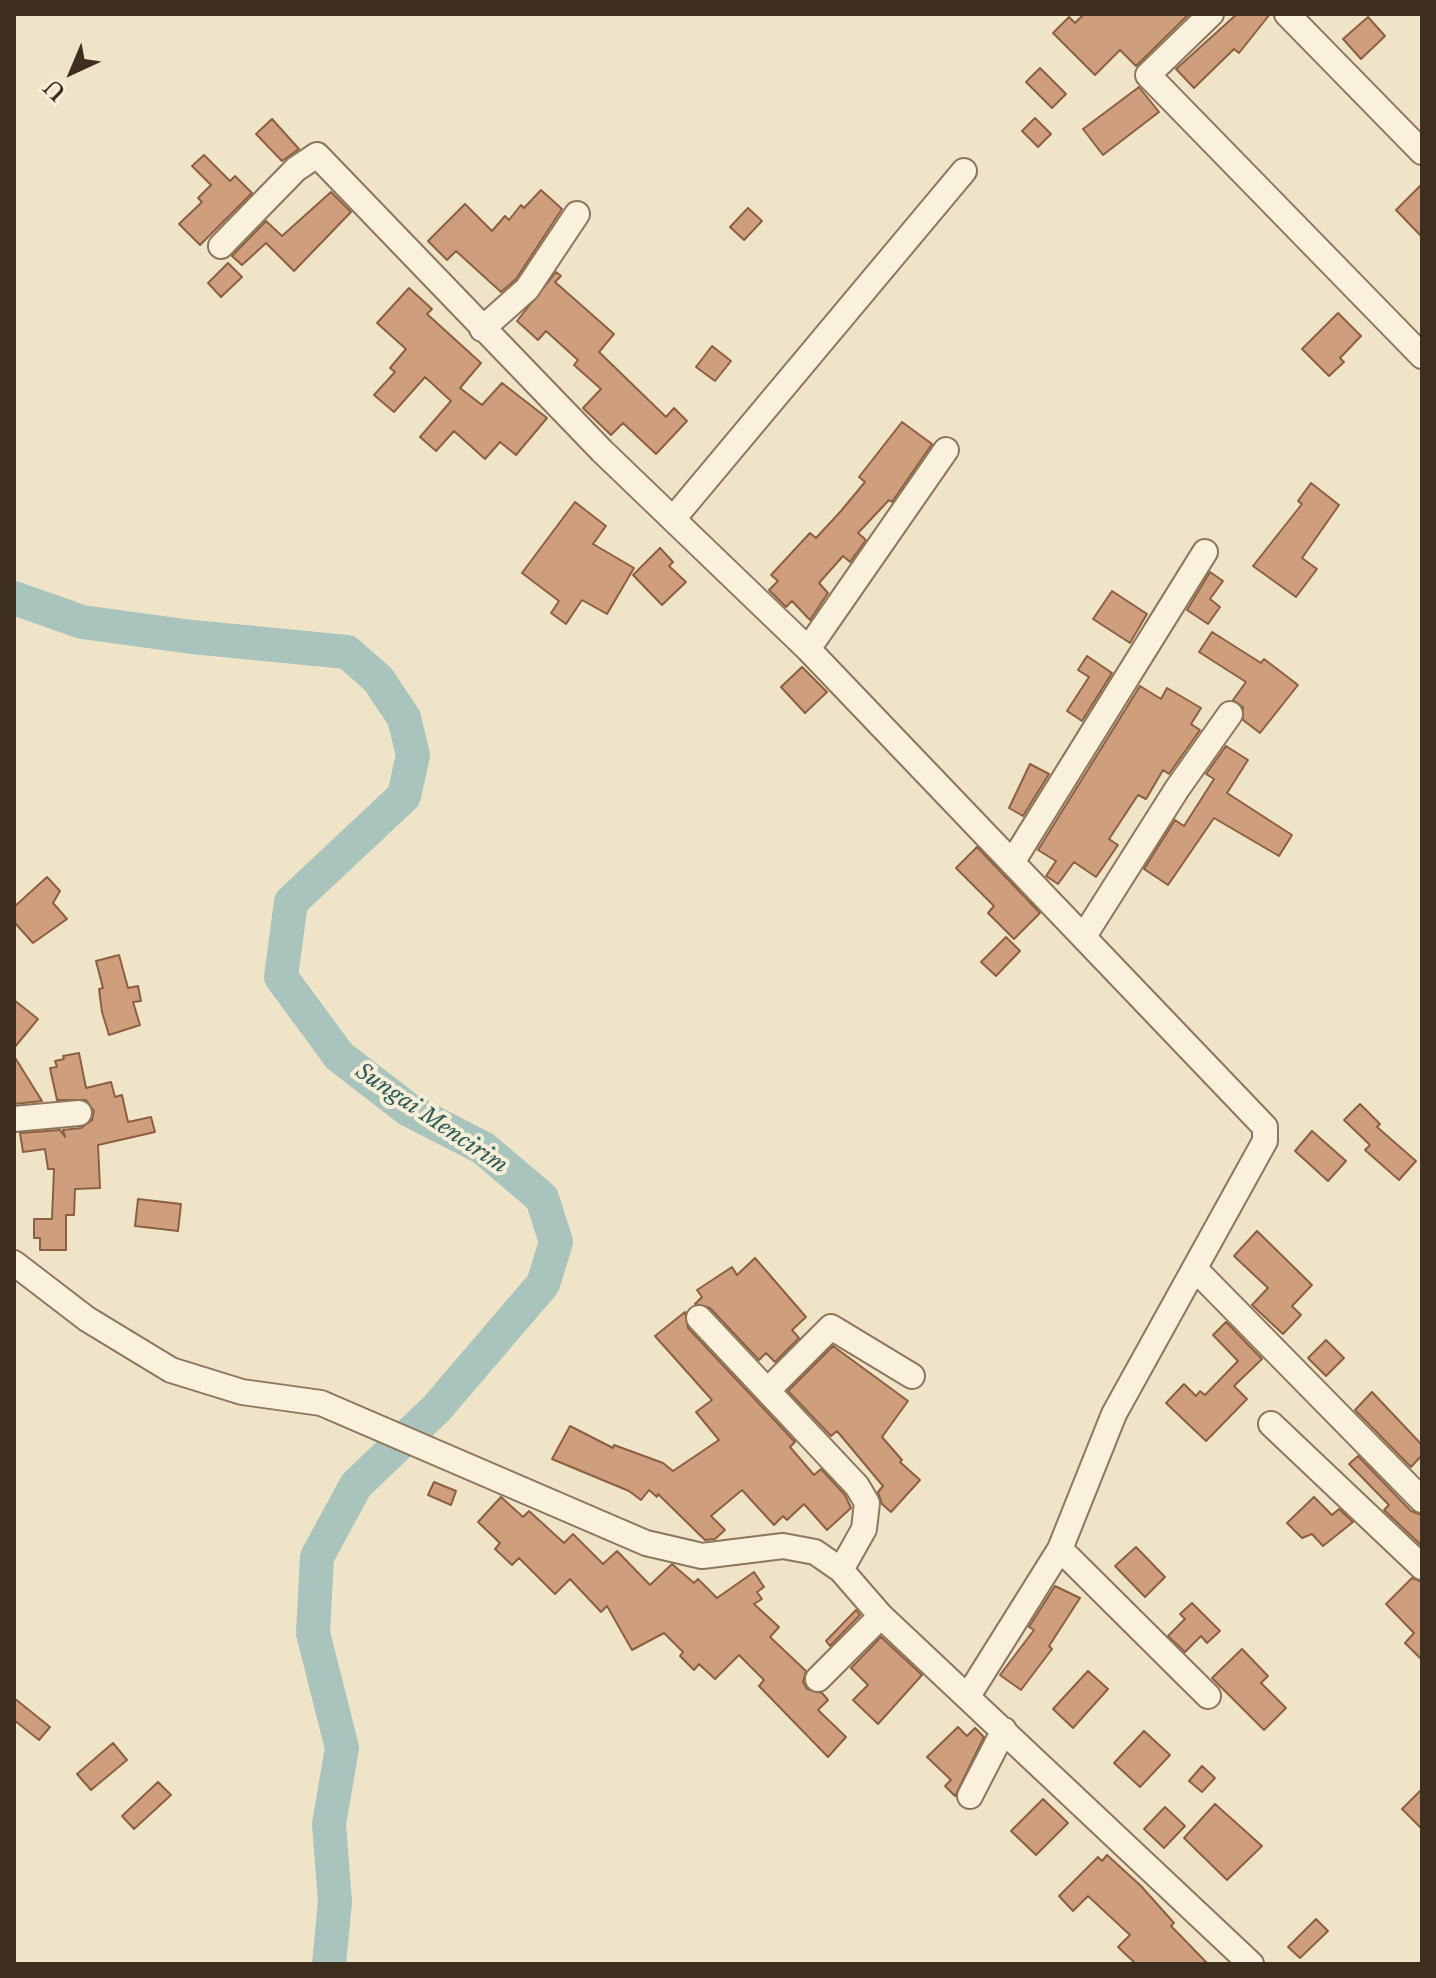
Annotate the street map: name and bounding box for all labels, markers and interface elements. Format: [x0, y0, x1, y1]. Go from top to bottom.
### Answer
north arrow [32, 32, 112, 112]
text: U [39, 73, 71, 106]
water label: Sungai Mencirim [350, 1058, 512, 1180]

